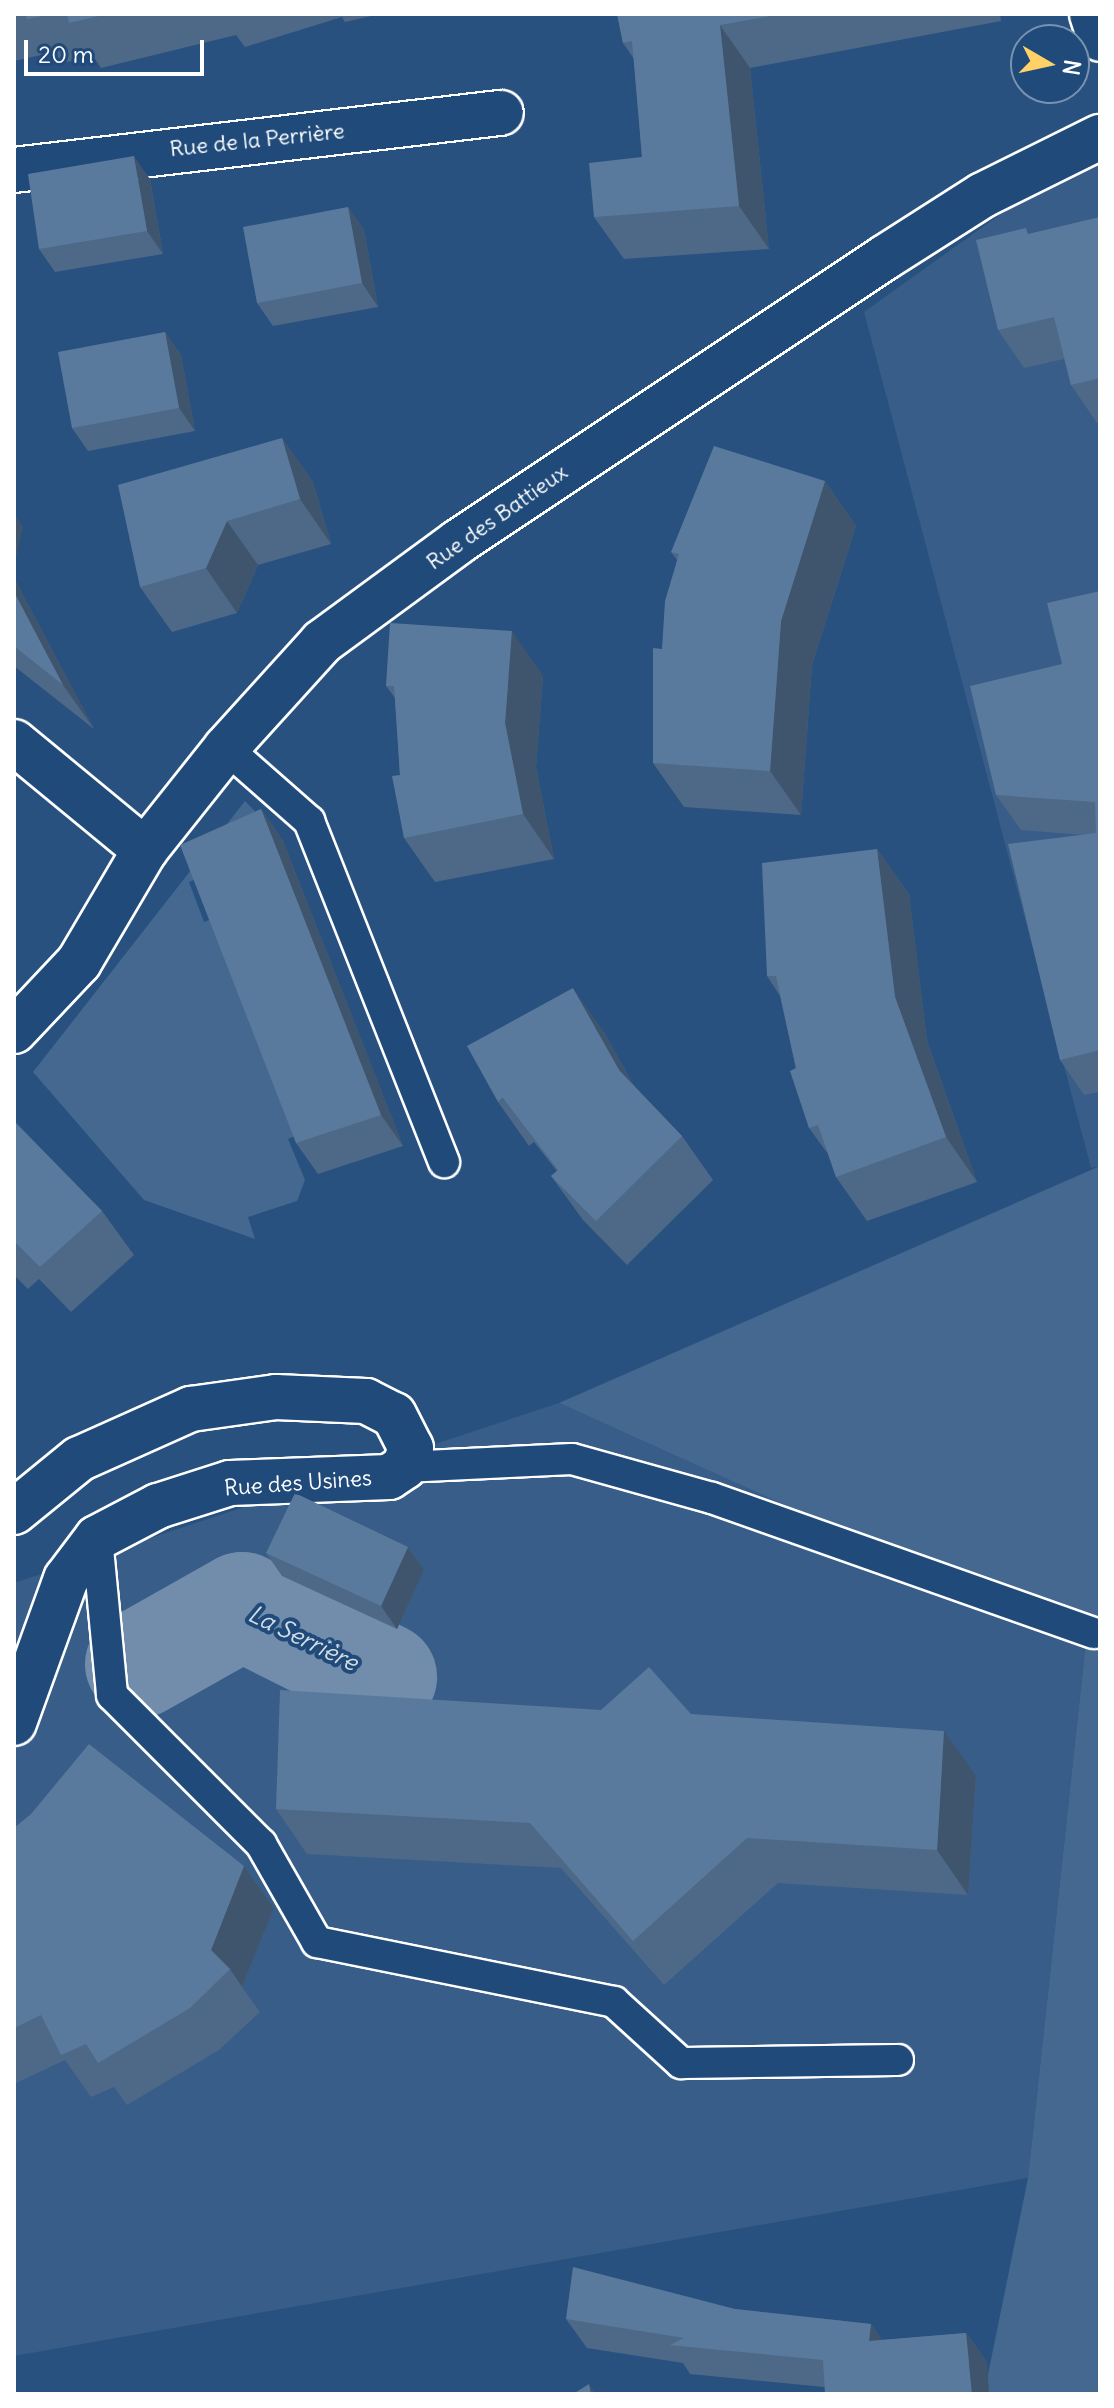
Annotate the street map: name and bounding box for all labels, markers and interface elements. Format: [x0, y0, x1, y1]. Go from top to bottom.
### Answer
scale bar [28, 24, 208, 74]
north arrow [1010, 24, 1090, 104]
text: 20 m [38, 39, 94, 69]
text: N [1057, 58, 1087, 77]
street label: Rue de la Perrière [168, 118, 346, 162]
street label: Rue des Battieux [421, 459, 573, 575]
street label: Rue des Usines [223, 1465, 373, 1501]
water label: La Serrière [243, 1599, 363, 1677]

